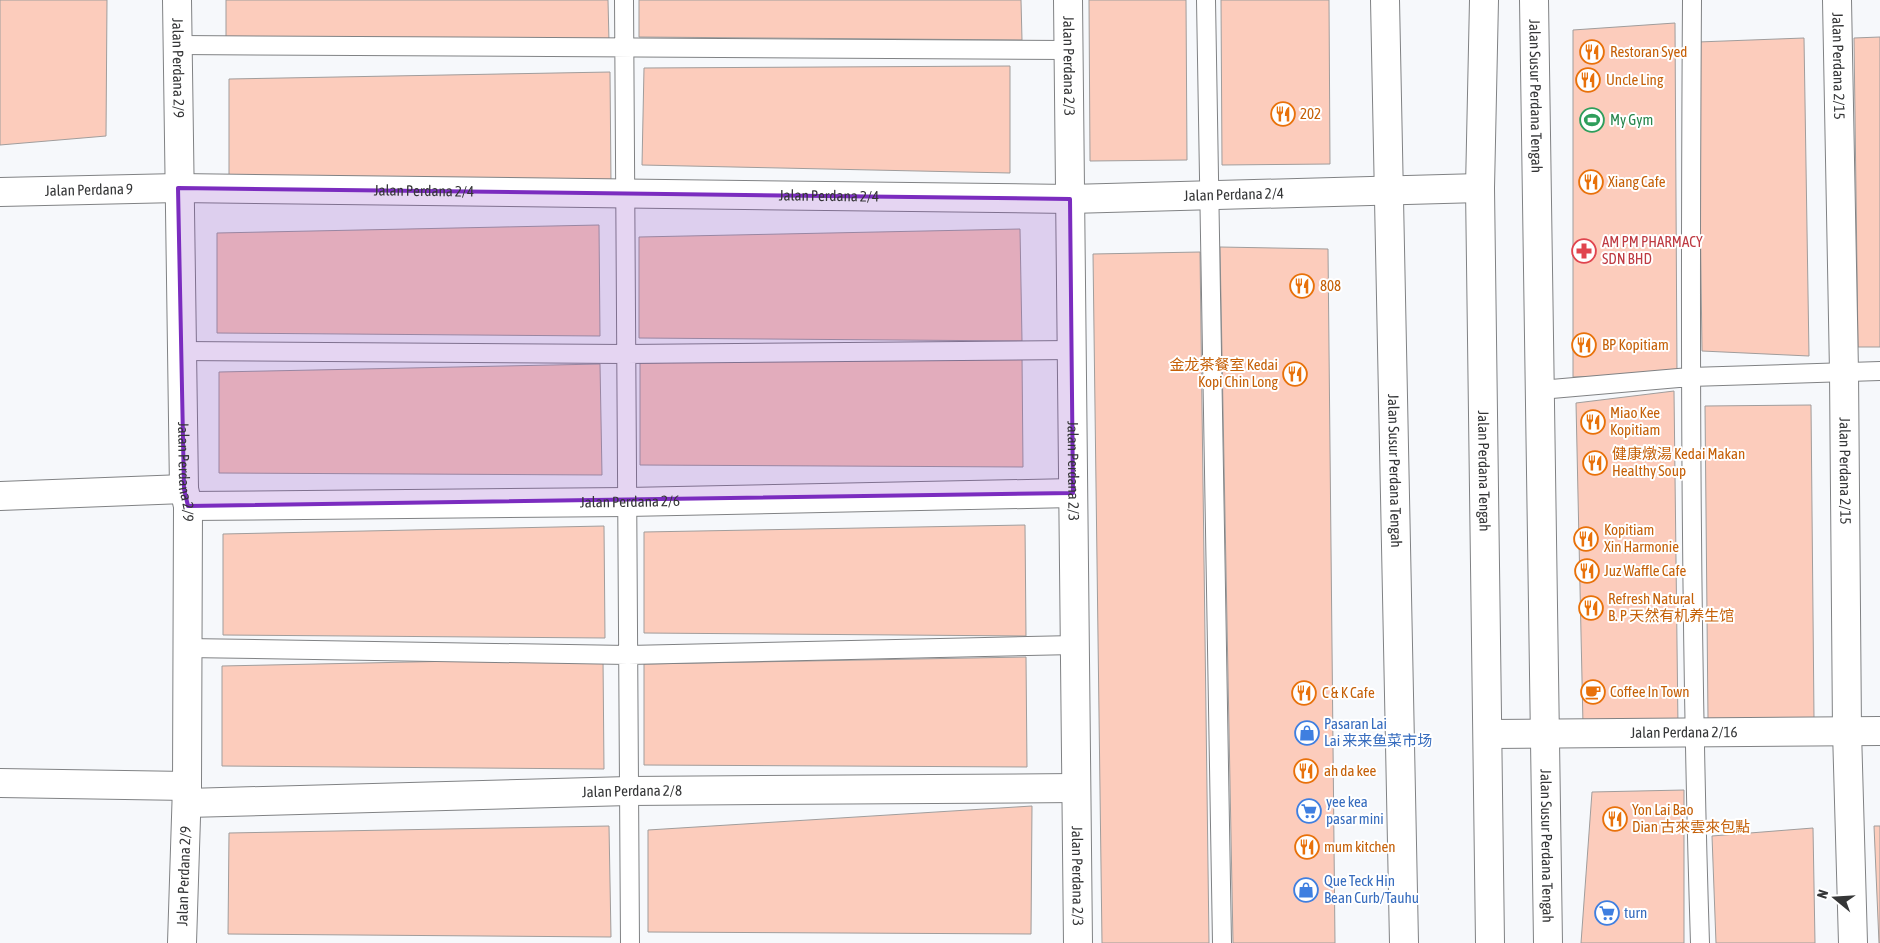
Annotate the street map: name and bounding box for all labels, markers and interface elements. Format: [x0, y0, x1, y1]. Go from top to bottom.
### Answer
street label: Jalan Perdana 2/15 [1829, 12, 1848, 120]
street label: Jalan Perdana 2/3 [1060, 16, 1078, 116]
street label: Jalan Perdana 2/9 [169, 18, 188, 118]
street label: Jalan Susur Perdana Tengah [1526, 19, 1546, 173]
restaurant icon: Restoran Syed [1579, 39, 1605, 65]
place label: Restoran Syed [1610, 43, 1687, 60]
restaurant icon: Uncle Ling [1575, 67, 1601, 93]
place label: Uncle Ling [1606, 71, 1664, 88]
restaurant icon: 202 [1270, 101, 1296, 127]
place label: 202 [1300, 105, 1321, 122]
sports icon: My Gym [1579, 107, 1605, 133]
place label: My Gym [1610, 111, 1653, 128]
restaurant icon: Xiang Cafe [1578, 169, 1604, 195]
place label: Xiang Cafe [1608, 173, 1666, 190]
street label: Jalan Perdana 9 [45, 180, 133, 199]
street label: Jalan Perdana 2/4 [374, 181, 474, 200]
street label: Jalan Perdana 2/4 [1184, 184, 1284, 204]
street label: Jalan Perdana 2/4 [779, 186, 879, 205]
place label: AM PM PHARMACY SDN BHD [1602, 233, 1703, 267]
pharmacy icon: AM PM PHARMACY SDN BHD [1571, 238, 1597, 264]
restaurant icon: 808 [1289, 273, 1315, 299]
place label: 808 [1320, 277, 1341, 294]
restaurant icon: BP Kopitiam [1571, 332, 1597, 358]
place label: BP Kopitiam [1602, 336, 1669, 353]
place label: 金龙茶餐室 Kedai Kopi Chin Long [1170, 356, 1279, 390]
restaurant icon: 金龙茶餐室 Kedai Kopi Chin Long [1282, 361, 1308, 387]
street label: Jalan Susur Perdana Tengah [1385, 394, 1405, 548]
place label: Miao Kee Kopitiam [1610, 404, 1660, 438]
restaurant icon: Miao Kee Kopitiam [1580, 409, 1606, 435]
street label: Jalan Perdana Tengah [1475, 410, 1494, 532]
street label: Jalan Perdana 2/15 [1836, 417, 1854, 525]
street label: Jalan Perdana 2/3 [1064, 421, 1083, 521]
street label: Jalan Perdana 2/9 [175, 422, 198, 522]
place label: 健康燉湯 Kedai Makan Healthy Soup [1612, 445, 1745, 479]
restaurant icon: 健康燉湯 Kedai Makan Healthy Soup [1582, 450, 1608, 476]
street label: Jalan Perdana 2/6 [580, 492, 680, 510]
place label: Kopitiam Xin Harmonie [1604, 521, 1679, 555]
restaurant icon: Kopitiam Xin Harmonie [1573, 526, 1599, 552]
restaurant icon: Juz Waffle Cafe [1574, 558, 1600, 584]
place label: Juz Waffle Cafe [1604, 562, 1687, 579]
place label: Refresh Natural B. P 天然有机养生馆 [1608, 590, 1734, 624]
restaurant icon: Refresh Natural B. P 天然有机养生馆 [1578, 595, 1604, 621]
cafe icon: Coffee In Town [1580, 679, 1606, 705]
restaurant icon: C & K Cafe [1291, 680, 1317, 706]
place label: Coffee In Town [1610, 683, 1690, 700]
place label: C & K Cafe [1322, 684, 1375, 701]
place label: Pasaran Lai Lai 来来鱼菜市场 [1324, 715, 1432, 749]
shop icon: Pasaran Lai Lai 来来鱼菜市场 [1294, 720, 1320, 746]
street label: Jalan Perdana 2/16 [1630, 723, 1738, 741]
restaurant icon: ah da kee [1293, 758, 1319, 784]
place label: ah da kee [1324, 762, 1376, 779]
street label: Jalan Susur Perdana Tengah [1537, 769, 1557, 923]
street label: Jalan Perdana 2/8 [582, 782, 682, 800]
place label: yee kea pasar mini [1326, 793, 1384, 827]
supermarket icon: yee kea pasar mini [1296, 798, 1322, 824]
place label: Yon Lai Bao Dian 古來雲來包點 [1632, 801, 1750, 835]
restaurant icon: Yon Lai Bao Dian 古來雲來包點 [1602, 806, 1628, 832]
street label: Jalan Perdana 2/9 [173, 826, 194, 926]
street label: Jalan Perdana 2/3 [1069, 826, 1087, 926]
restaurant icon: mum kitchen [1294, 834, 1320, 860]
place label: mum kitchen [1324, 838, 1396, 855]
place label: Que Teck Hin Bean Curb/Tauhu [1324, 872, 1419, 906]
north arrow [1810, 873, 1860, 923]
shop icon: Que Teck Hin Bean Curb/Tauhu [1293, 877, 1319, 903]
text: N [1814, 888, 1832, 900]
supermarket icon: turn [1594, 900, 1620, 926]
place label: turn [1624, 904, 1647, 921]

